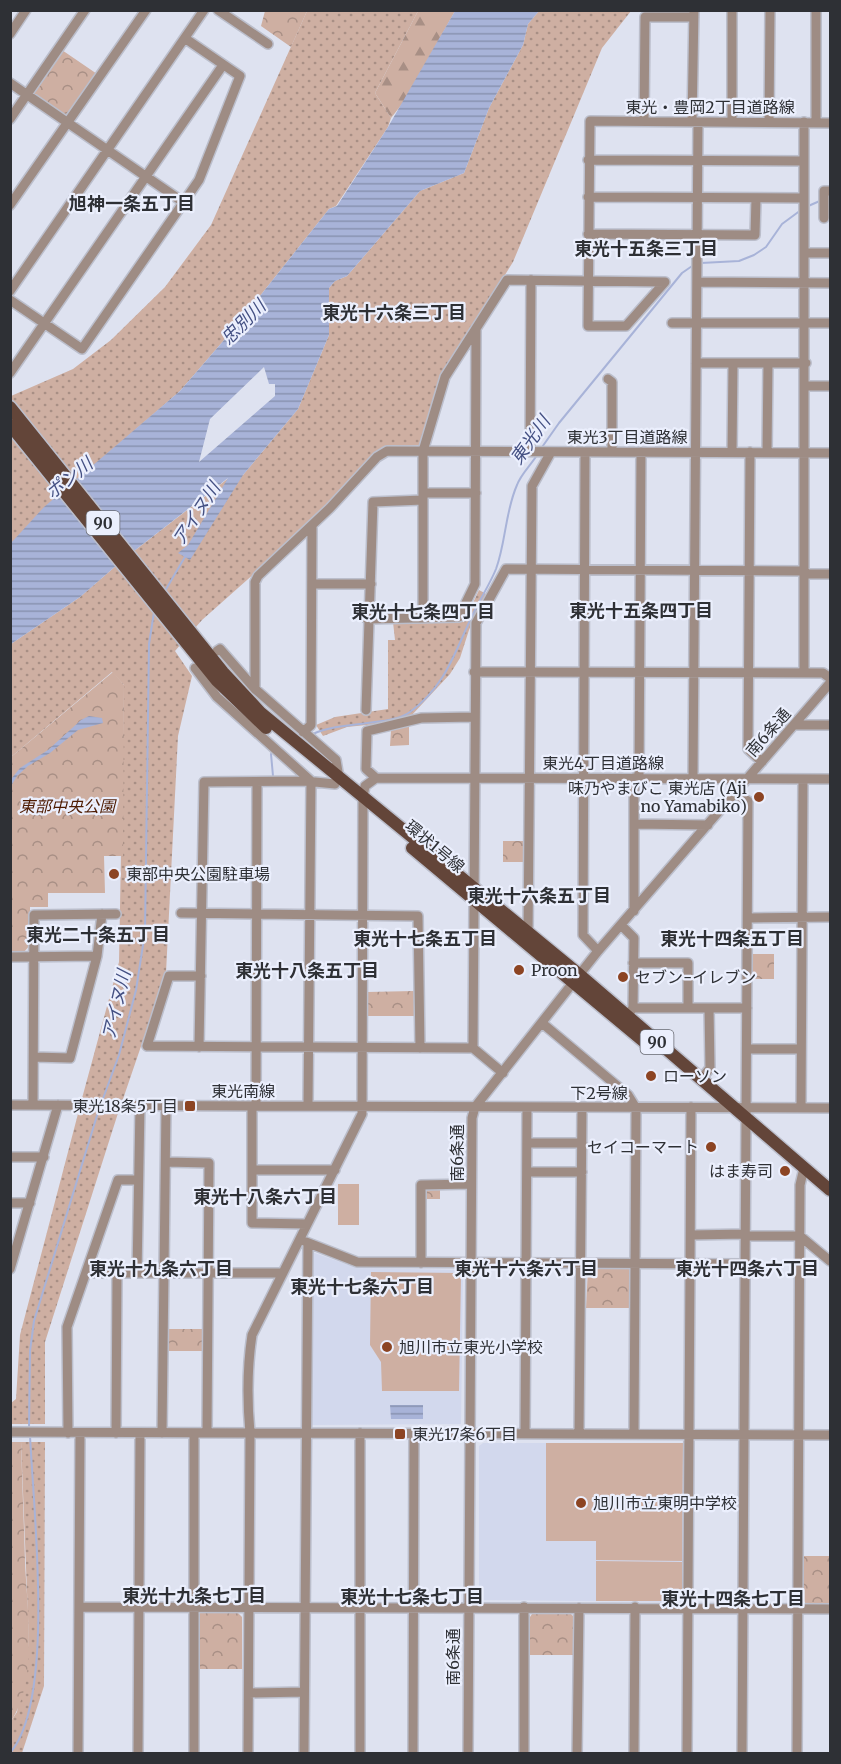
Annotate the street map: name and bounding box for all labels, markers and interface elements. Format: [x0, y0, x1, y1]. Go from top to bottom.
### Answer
street label: 東光・豊岡2丁目道路線 [625, 97, 795, 117]
district label: 旭神一条五丁目 [69, 192, 195, 215]
district label: 東光十五条三丁目 [574, 237, 718, 260]
water label: 忠別川 [216, 293, 272, 349]
district label: 東光十六条三丁目 [322, 301, 466, 324]
water label: 東光川 [505, 410, 556, 469]
street label: 東光3丁目道路線 [566, 427, 688, 447]
water label: ポン川 [41, 451, 99, 504]
water label: アイヌ川 [167, 476, 226, 550]
road number: 90 [86, 511, 120, 535]
district label: 東光十五条四丁目 [569, 599, 713, 622]
district label: 東光十七条四丁目 [351, 600, 495, 623]
street label: 南6条通 [742, 704, 794, 760]
street label: 東光4丁目道路線 [542, 753, 664, 773]
place label: 味乃やまびこ 東光店 (Aji no Yamabiko) [568, 778, 747, 816]
marker: 味乃やまびこ 東光店 (Aji no Yamabiko) [752, 790, 766, 804]
park label: 東部中央公園 [19, 796, 117, 816]
street label: 環状1号線 [401, 815, 469, 877]
place label: 東部中央公園駐車場 [126, 864, 270, 884]
marker: 東部中央公園駐車場 [107, 867, 121, 881]
district label: 東光十六条五丁目 [467, 884, 611, 907]
district label: 東光二十条五丁目 [26, 923, 170, 946]
district label: 東光十七条五丁目 [353, 927, 497, 950]
district label: 東光十四条五丁目 [660, 927, 804, 950]
district label: 東光十八条五丁目 [235, 959, 379, 982]
place label: Proon [531, 960, 578, 980]
marker: Proon [512, 963, 526, 977]
water label: アイヌ川 [97, 966, 136, 1042]
place label: セブン-イレブン [635, 967, 756, 987]
marker: セブン-イレブン [616, 970, 630, 984]
road number: 90 [640, 1030, 674, 1054]
place label: ローソン [663, 1066, 727, 1086]
marker: ローソン [644, 1069, 658, 1083]
street label: 東光南線 [211, 1081, 275, 1101]
street label: 下2号線 [570, 1083, 628, 1103]
place label: 東光18条5丁目 [72, 1096, 178, 1116]
marker: 東光18条5丁目 [183, 1099, 197, 1113]
street label: 南6条通 [447, 1124, 467, 1182]
place label: セイコーマート [587, 1137, 699, 1157]
marker: セイコーマート [704, 1140, 718, 1154]
place label: はま寿司 [709, 1161, 773, 1181]
marker: はま寿司 [778, 1164, 792, 1178]
district label: 東光十八条六丁目 [193, 1185, 337, 1208]
district label: 東光十九条六丁目 [89, 1257, 233, 1280]
district label: 東光十六条六丁目 [454, 1257, 598, 1280]
district label: 東光十四条六丁目 [675, 1257, 819, 1280]
district label: 東光十七条六丁目 [290, 1275, 434, 1298]
place label: 旭川市立東光小学校 [399, 1337, 543, 1357]
marker: 旭川市立東光小学校 [380, 1340, 394, 1354]
place label: 東光17条6丁目 [412, 1424, 517, 1444]
marker: 東光17条6丁目 [393, 1427, 407, 1441]
place label: 旭川市立東明中学校 [593, 1493, 737, 1513]
marker: 旭川市立東明中学校 [574, 1496, 588, 1510]
district label: 東光十九条七丁目 [122, 1584, 266, 1607]
district label: 東光十七条七丁目 [340, 1585, 484, 1608]
district label: 東光十四条七丁目 [661, 1587, 805, 1610]
street label: 南6条通 [443, 1628, 463, 1686]

